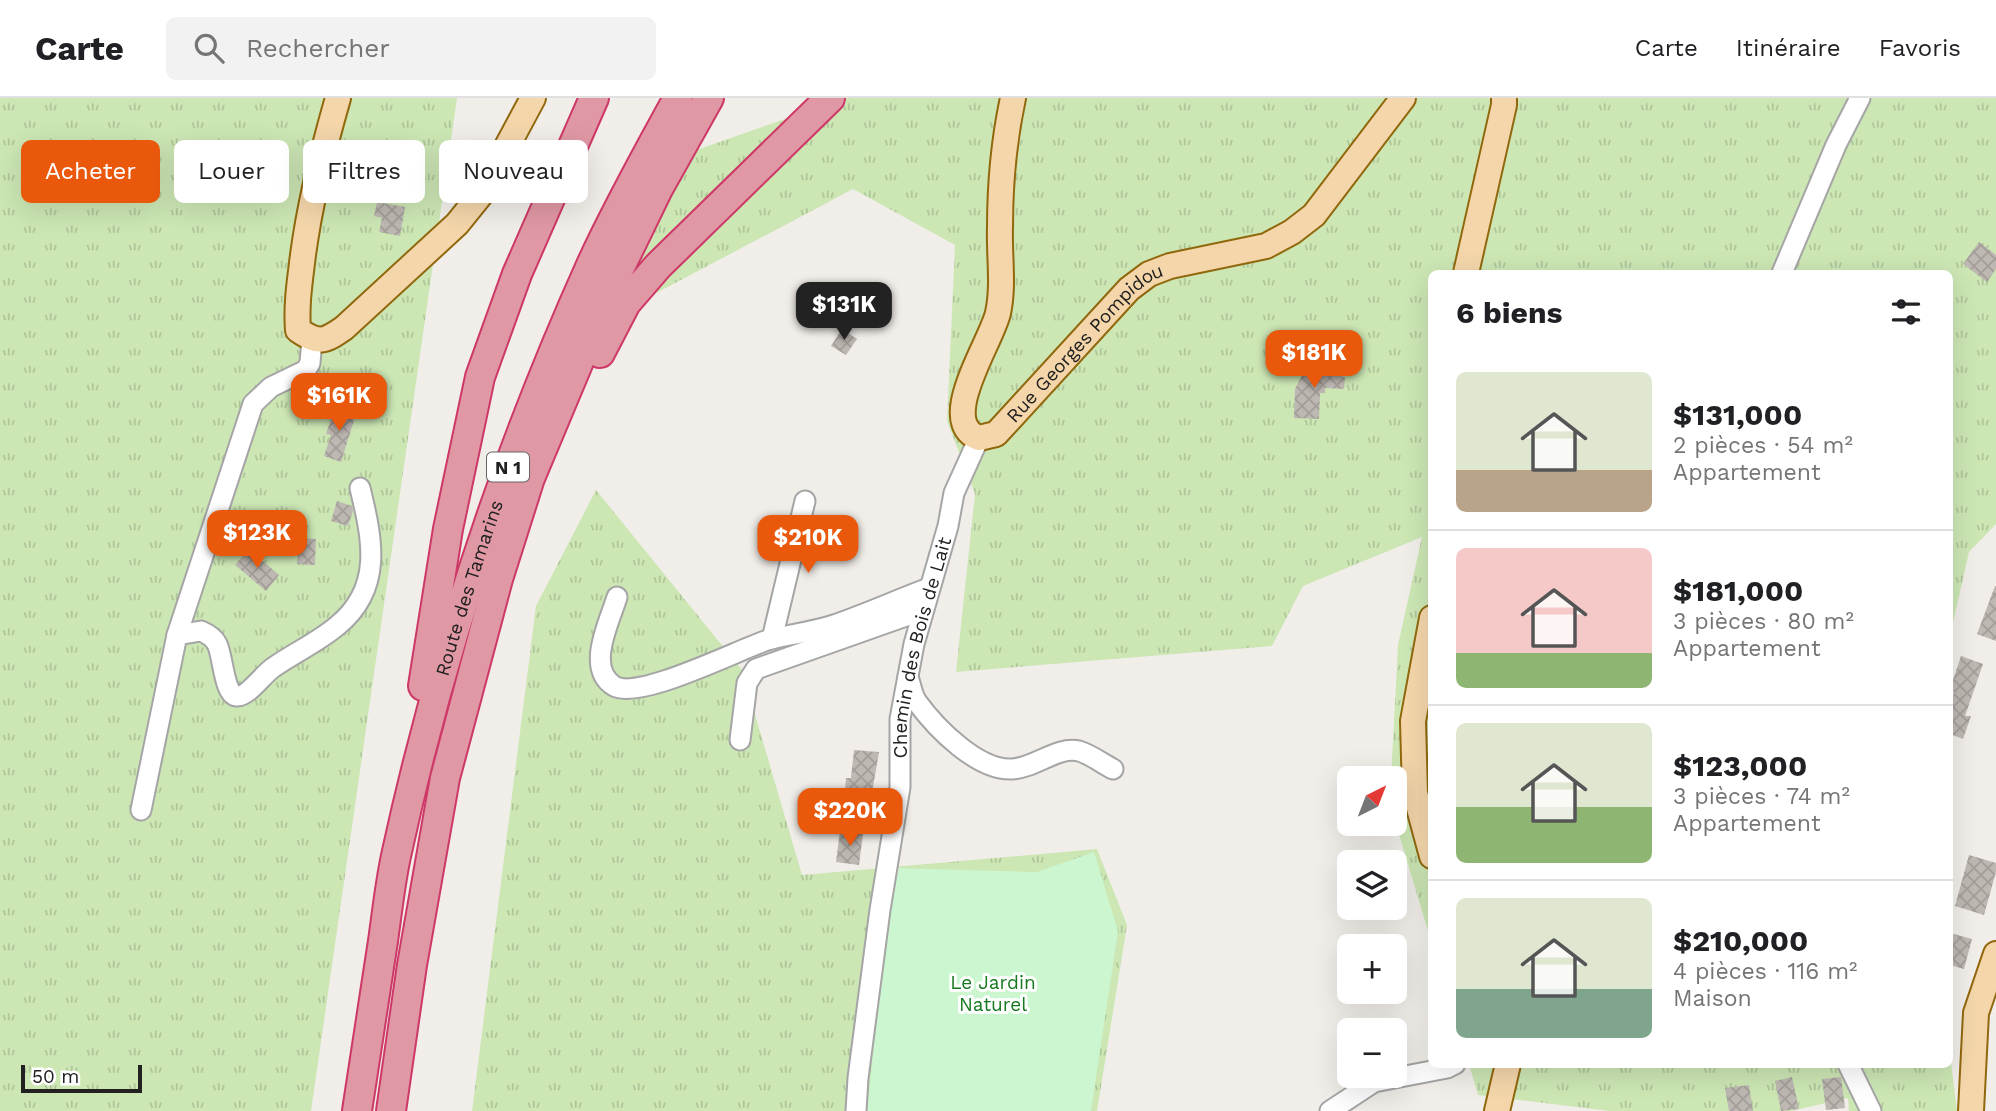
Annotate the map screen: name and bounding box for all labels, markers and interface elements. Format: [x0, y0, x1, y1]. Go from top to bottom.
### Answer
search box [166, 17, 656, 80]
text: Carte [35, 29, 124, 68]
icon: search [190, 29, 228, 67]
text: Rechercher [246, 33, 390, 63]
text: Carte [1635, 34, 1698, 62]
text: Itinéraire [1736, 34, 1841, 62]
text: Favoris [1879, 34, 1961, 62]
chip: Acheter [21, 140, 160, 203]
chip: Louer [174, 140, 289, 203]
chip: Filtres [303, 140, 425, 203]
chip: Nouveau [439, 140, 588, 203]
street label: Rue Georges Pompidou [1001, 258, 1166, 427]
pin: $131K [795, 282, 893, 342]
text: $131K [812, 291, 876, 318]
icon: filters [1887, 293, 1925, 331]
text: 6 biens [1456, 295, 1563, 330]
pin: $181K [1265, 330, 1363, 390]
text: $181K [1282, 339, 1346, 366]
pin: $161K [290, 374, 388, 433]
text: $161K [307, 382, 371, 409]
text: $131,000 [1673, 397, 1802, 432]
icon: home [1512, 400, 1596, 484]
text: 2 pièces · 54 m² [1673, 432, 1853, 459]
road number: N 1 [487, 452, 529, 482]
text: Appartement [1673, 459, 1821, 486]
street label: Route des Tamarins [430, 497, 508, 679]
pin: $123K [208, 510, 306, 570]
pin: $210K [759, 516, 857, 575]
text: $123K [223, 519, 291, 546]
text: $210K [773, 524, 843, 551]
street label: Chemin des Bois de Lait [888, 534, 956, 758]
text: $181,000 [1673, 573, 1803, 608]
icon: home [1512, 576, 1596, 660]
text: 3 pièces · 80 m² [1673, 608, 1854, 635]
text: Appartement [1673, 635, 1821, 662]
text: $123,000 [1673, 748, 1807, 783]
icon: home [1512, 751, 1596, 835]
north arrow [1337, 766, 1407, 836]
map controls [1337, 766, 1407, 1088]
text: 3 pièces · 74 m² [1673, 783, 1850, 810]
pin: $220K [801, 788, 899, 848]
text: $220K [814, 797, 886, 824]
text: Appartement [1673, 810, 1821, 837]
button: layers [1337, 850, 1407, 920]
text: $210,000 [1673, 923, 1808, 958]
icon: home [1512, 926, 1596, 1010]
button: + [1337, 934, 1407, 1004]
text: 4 pièces · 116 m² [1673, 958, 1857, 985]
park label: Le Jardin Naturel [950, 971, 1036, 1016]
text: Maison [1673, 985, 1752, 1012]
button: − [1337, 1018, 1407, 1088]
scale bar [21, 1062, 142, 1094]
text: 50 m [32, 1065, 79, 1088]

